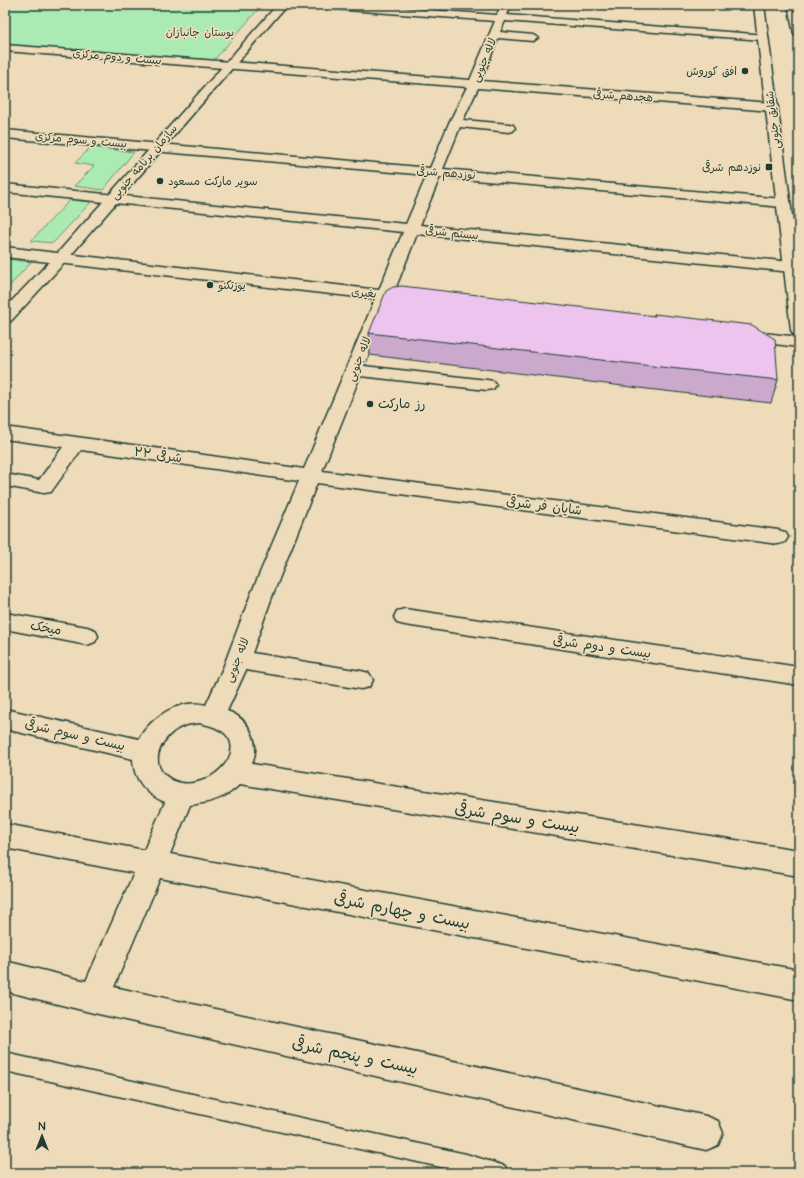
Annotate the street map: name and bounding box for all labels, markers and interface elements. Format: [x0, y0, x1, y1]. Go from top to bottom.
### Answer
park label: بوستان جانبازان [166, 25, 234, 40]
street label: لاله جنوبی [468, 36, 500, 84]
street label: بیست و دوم مرکزی [72, 46, 162, 69]
place label: افق کوروش [686, 64, 737, 79]
marker: افق کوروش [740, 66, 750, 76]
street label: هجدهم شرقی [592, 86, 654, 107]
street label: شقایق جنوبی [762, 90, 784, 150]
street label: سازمان برنامه جنوبی [107, 121, 181, 203]
street label: بیست و سوم مرکزی [34, 129, 128, 152]
place label: نوزدهم شرقی [702, 160, 761, 176]
marker: نوزدهم شرقی [764, 162, 774, 172]
street label: نوزدهم شرقی [416, 163, 476, 184]
place label: سوپر مارکت مسعود [168, 174, 257, 189]
marker: سوپر مارکت مسعود [155, 176, 165, 186]
street label: بیستم شرقی [425, 223, 479, 244]
place label: یوزتکنو [217, 278, 246, 293]
marker: یوزتکنو [205, 280, 215, 290]
street label: بغیری [351, 284, 377, 302]
street label: لاله جنوبی [343, 335, 375, 383]
place label: رز مارکت [378, 395, 425, 413]
marker: رز مارکت [365, 399, 375, 409]
street label: ۲۲ شرقی [133, 443, 183, 467]
street label: شایان فر شرقی [505, 492, 583, 520]
street label: میخک [29, 616, 63, 640]
street label: بیست و دوم شرقی [552, 631, 652, 664]
street label: لاله جنوبی [221, 636, 253, 684]
street label: بیست و سوم شرقی [23, 715, 127, 756]
street label: بیست و سوم شرقی [453, 797, 581, 840]
street label: بیست و چهارم شرقی [332, 887, 472, 936]
street label: بیست و پنجم شرقی [290, 1032, 420, 1081]
north arrow [22, 1116, 62, 1156]
text: N [39, 1119, 46, 1134]

